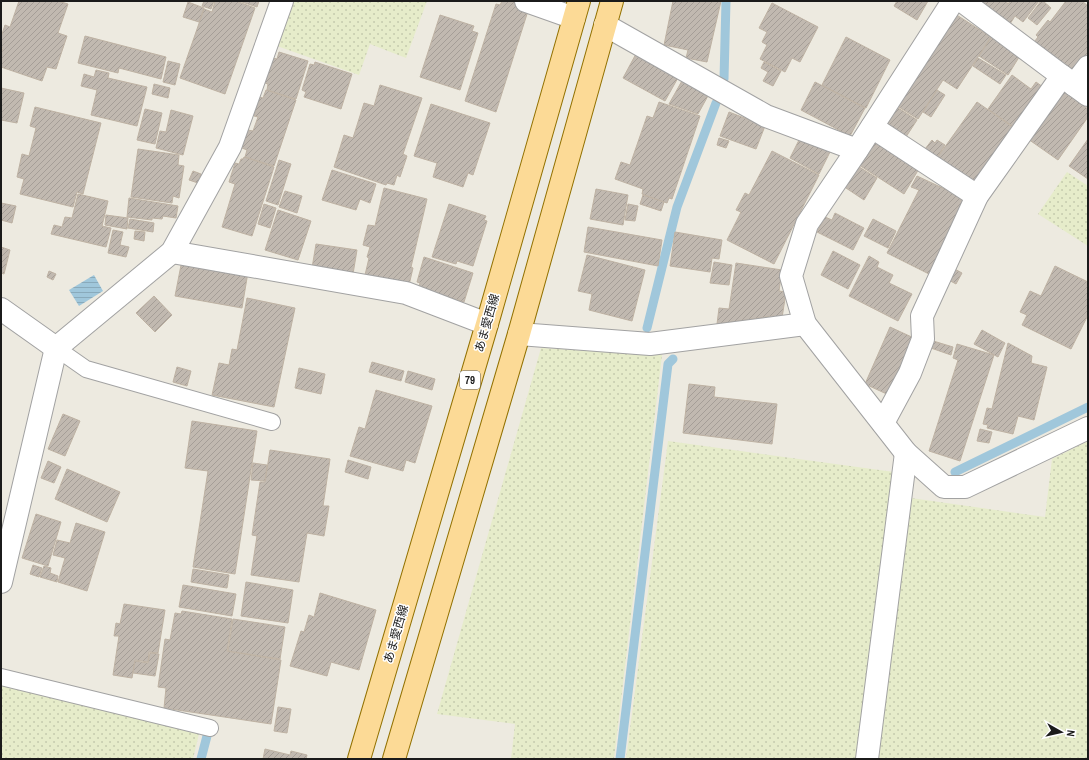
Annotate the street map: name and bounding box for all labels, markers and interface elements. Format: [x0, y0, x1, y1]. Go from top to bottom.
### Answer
street label: あま愛西線 [471, 292, 503, 354]
road number: 79 [460, 371, 480, 389]
street label: あま愛西線 [380, 603, 412, 665]
north arrow [1041, 712, 1081, 752]
text: N [1064, 729, 1078, 738]

